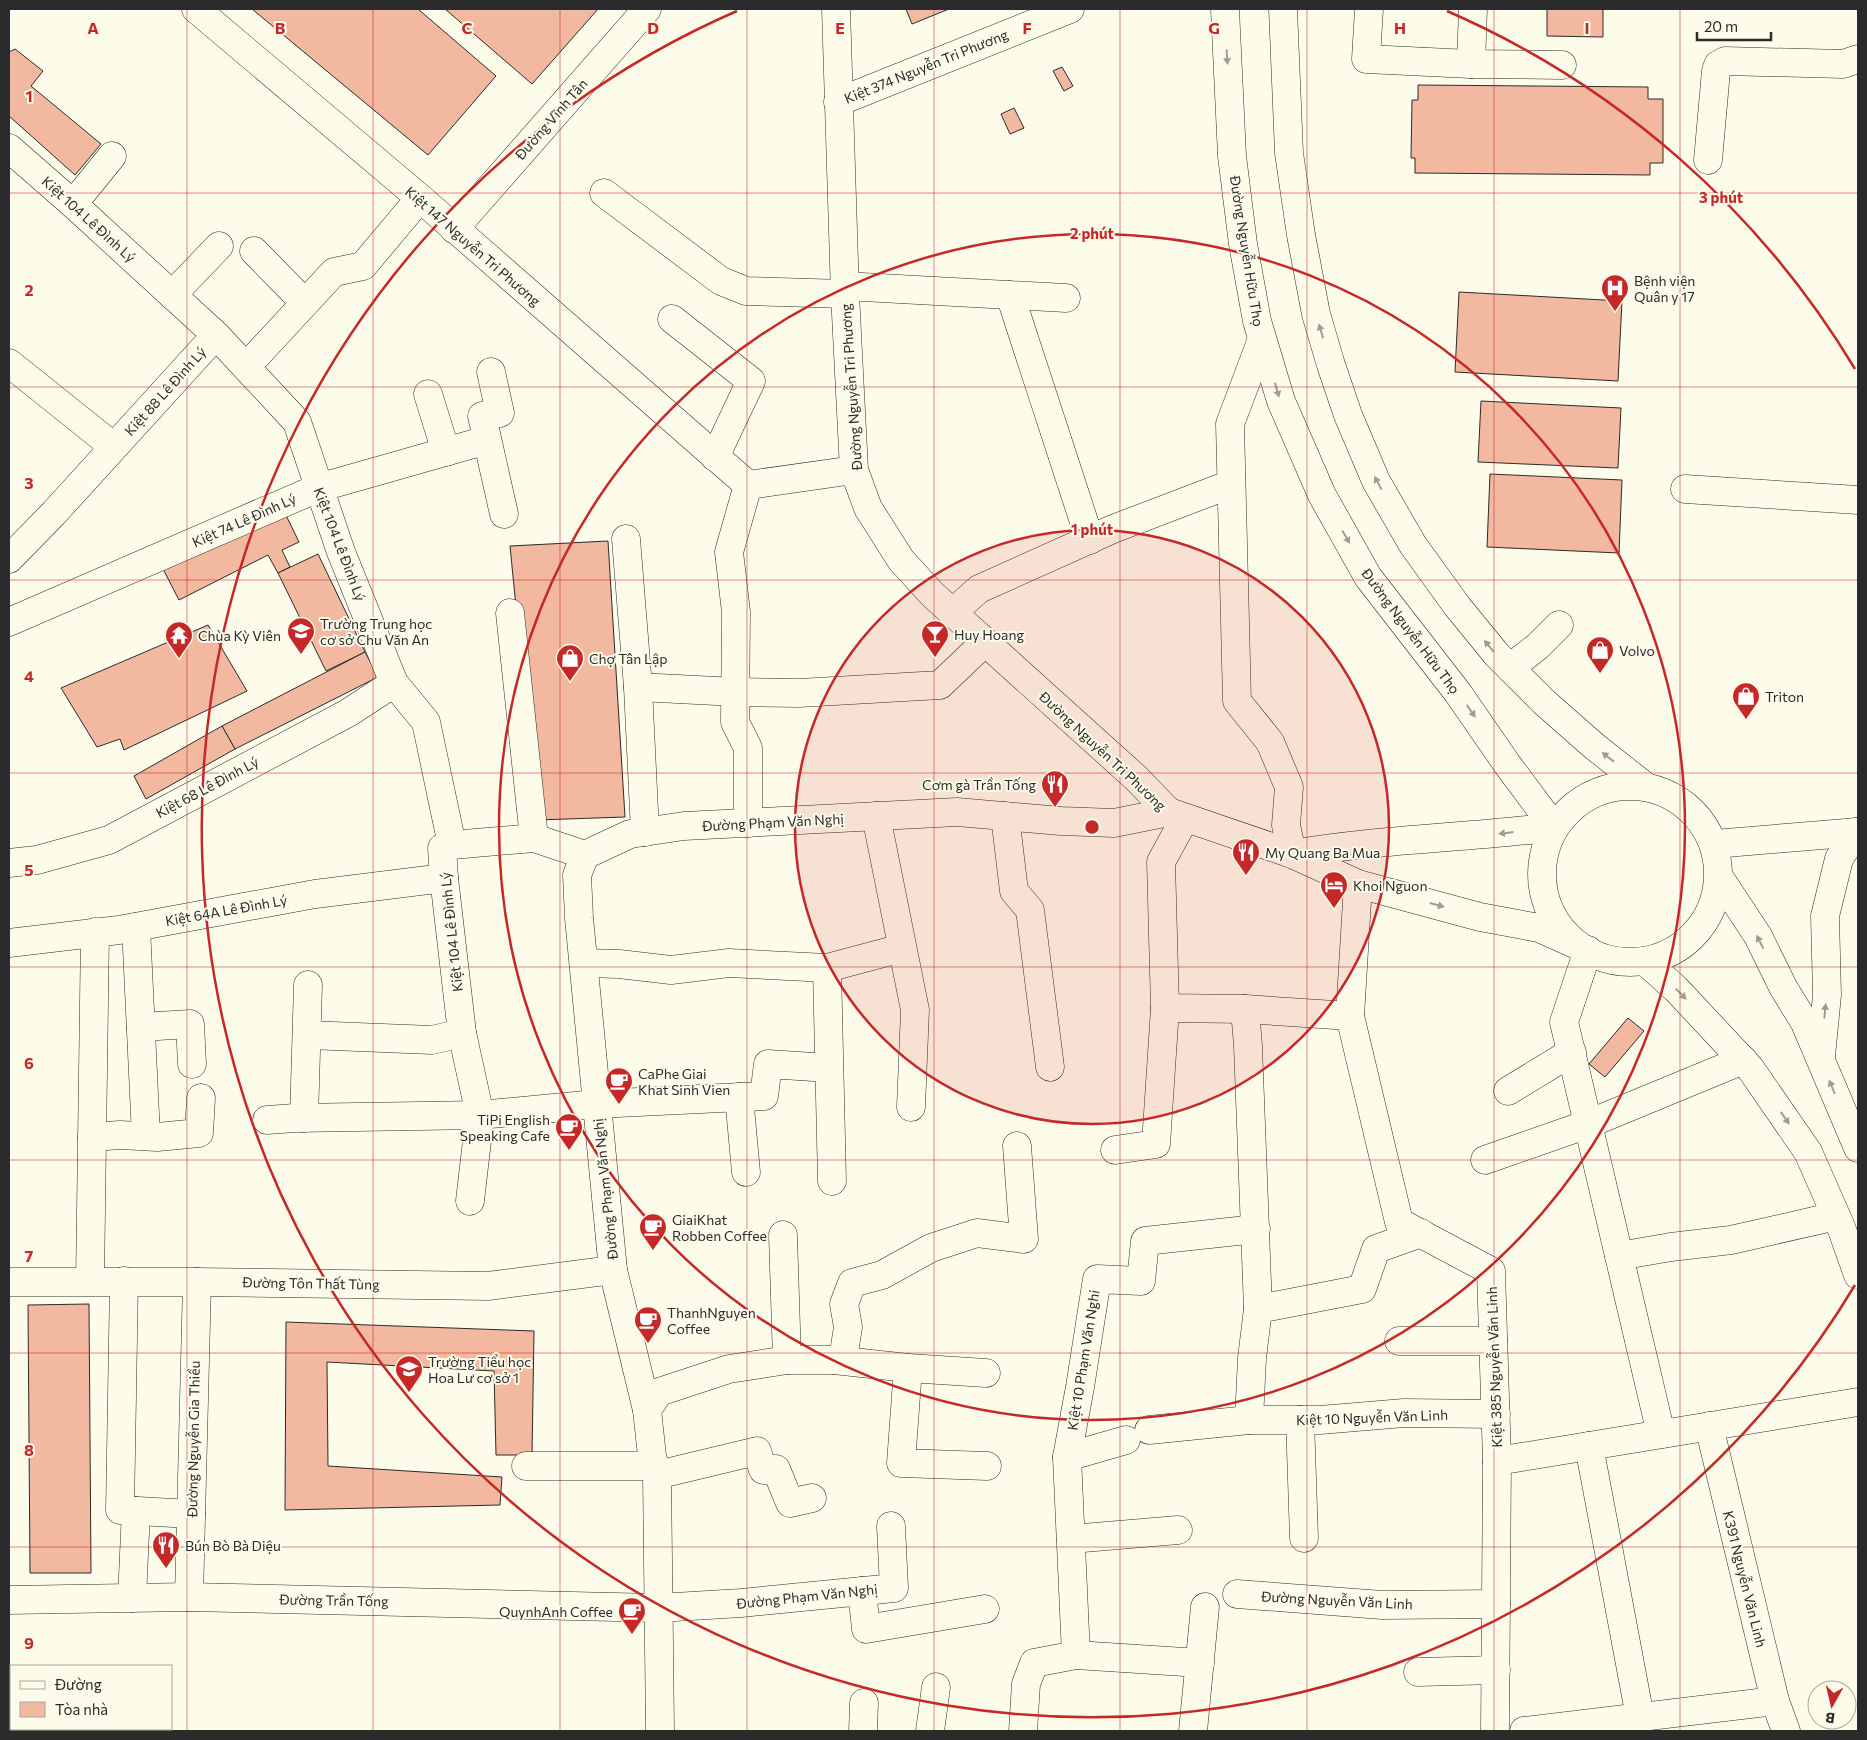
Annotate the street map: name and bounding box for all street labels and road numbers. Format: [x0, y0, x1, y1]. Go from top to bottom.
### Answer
street label: Kiệt 374 Nguyễn Tri Phương [842, 25, 1011, 107]
street label: Đường Vĩnh Tân [511, 75, 591, 164]
street label: Kiệt 104 Lê Đình Lý [39, 172, 139, 266]
street label: Đường Nguyễn Hữu Thọ [1227, 173, 1267, 328]
street label: Kiệt 147 Nguyễn Tri Phương [402, 183, 544, 310]
street label: Đường Nguyễn Tri Phương [837, 303, 865, 472]
street label: Kiệt 88 Lê Đình Lý [121, 343, 209, 439]
street label: Kiệt 104 Lê Đình Lý [310, 485, 370, 603]
street label: Kiệt 74 Lê Đình Lý [189, 489, 299, 551]
street label: Đường Nguyễn Hữu Thọ [1358, 564, 1464, 697]
street label: Đường Nguyễn Tri Phương [1035, 687, 1170, 815]
street label: Kiệt 68 Lê Đình Lý [153, 753, 261, 821]
street label: Đường Phạm Văn Nghị [701, 810, 844, 834]
street label: Kiệt 104 Lê Đình Lý [436, 871, 466, 993]
street label: Kiệt 64A Lê Đình Lý [164, 891, 288, 929]
street label: Đường Phạm Văn Nghị [589, 1118, 621, 1261]
street label: Đường Tôn Thất Tùng [241, 1273, 380, 1293]
street label: Kiệt 385 Nguyễn Văn Linh [1483, 1286, 1505, 1448]
street label: Kiệt 10 Phạm Văn Nghi [1063, 1289, 1103, 1431]
street label: Đường Nguyễn Gia Thiều [183, 1360, 203, 1519]
street label: Kiệt 10 Nguyễn Văn Linh [1296, 1406, 1448, 1428]
street label: K391 Nguyễn Văn Linh [1720, 1509, 1770, 1649]
street label: Đường Phạm Văn Nghị [735, 1580, 878, 1612]
street label: Đường Nguyễn Văn Linh [1260, 1587, 1413, 1612]
street label: Đường Trần Tống [278, 1591, 389, 1609]

